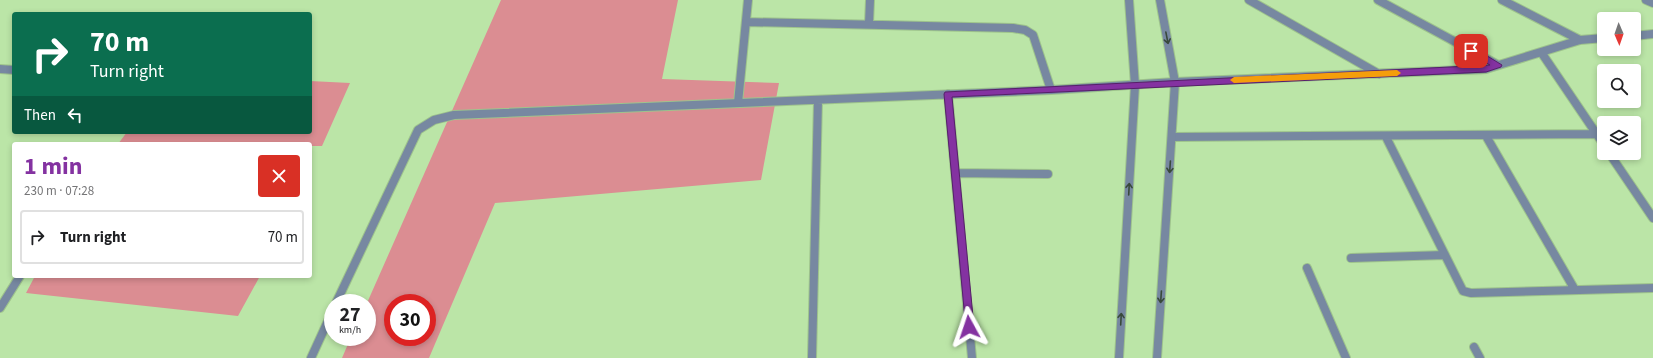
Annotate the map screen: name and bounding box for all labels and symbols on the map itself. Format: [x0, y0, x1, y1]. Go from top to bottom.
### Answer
north arrow [1597, 12, 1641, 56]
one-way arrow [1163, 31, 1171, 44]
pin [1454, 34, 1488, 68]
one-way arrow [1166, 160, 1173, 173]
one-way arrow [1125, 183, 1132, 196]
one-way arrow [1157, 290, 1164, 303]
speed limit sign: 30 [384, 294, 436, 346]
position arrow [948, 306, 990, 348]
one-way arrow [1117, 313, 1125, 326]

